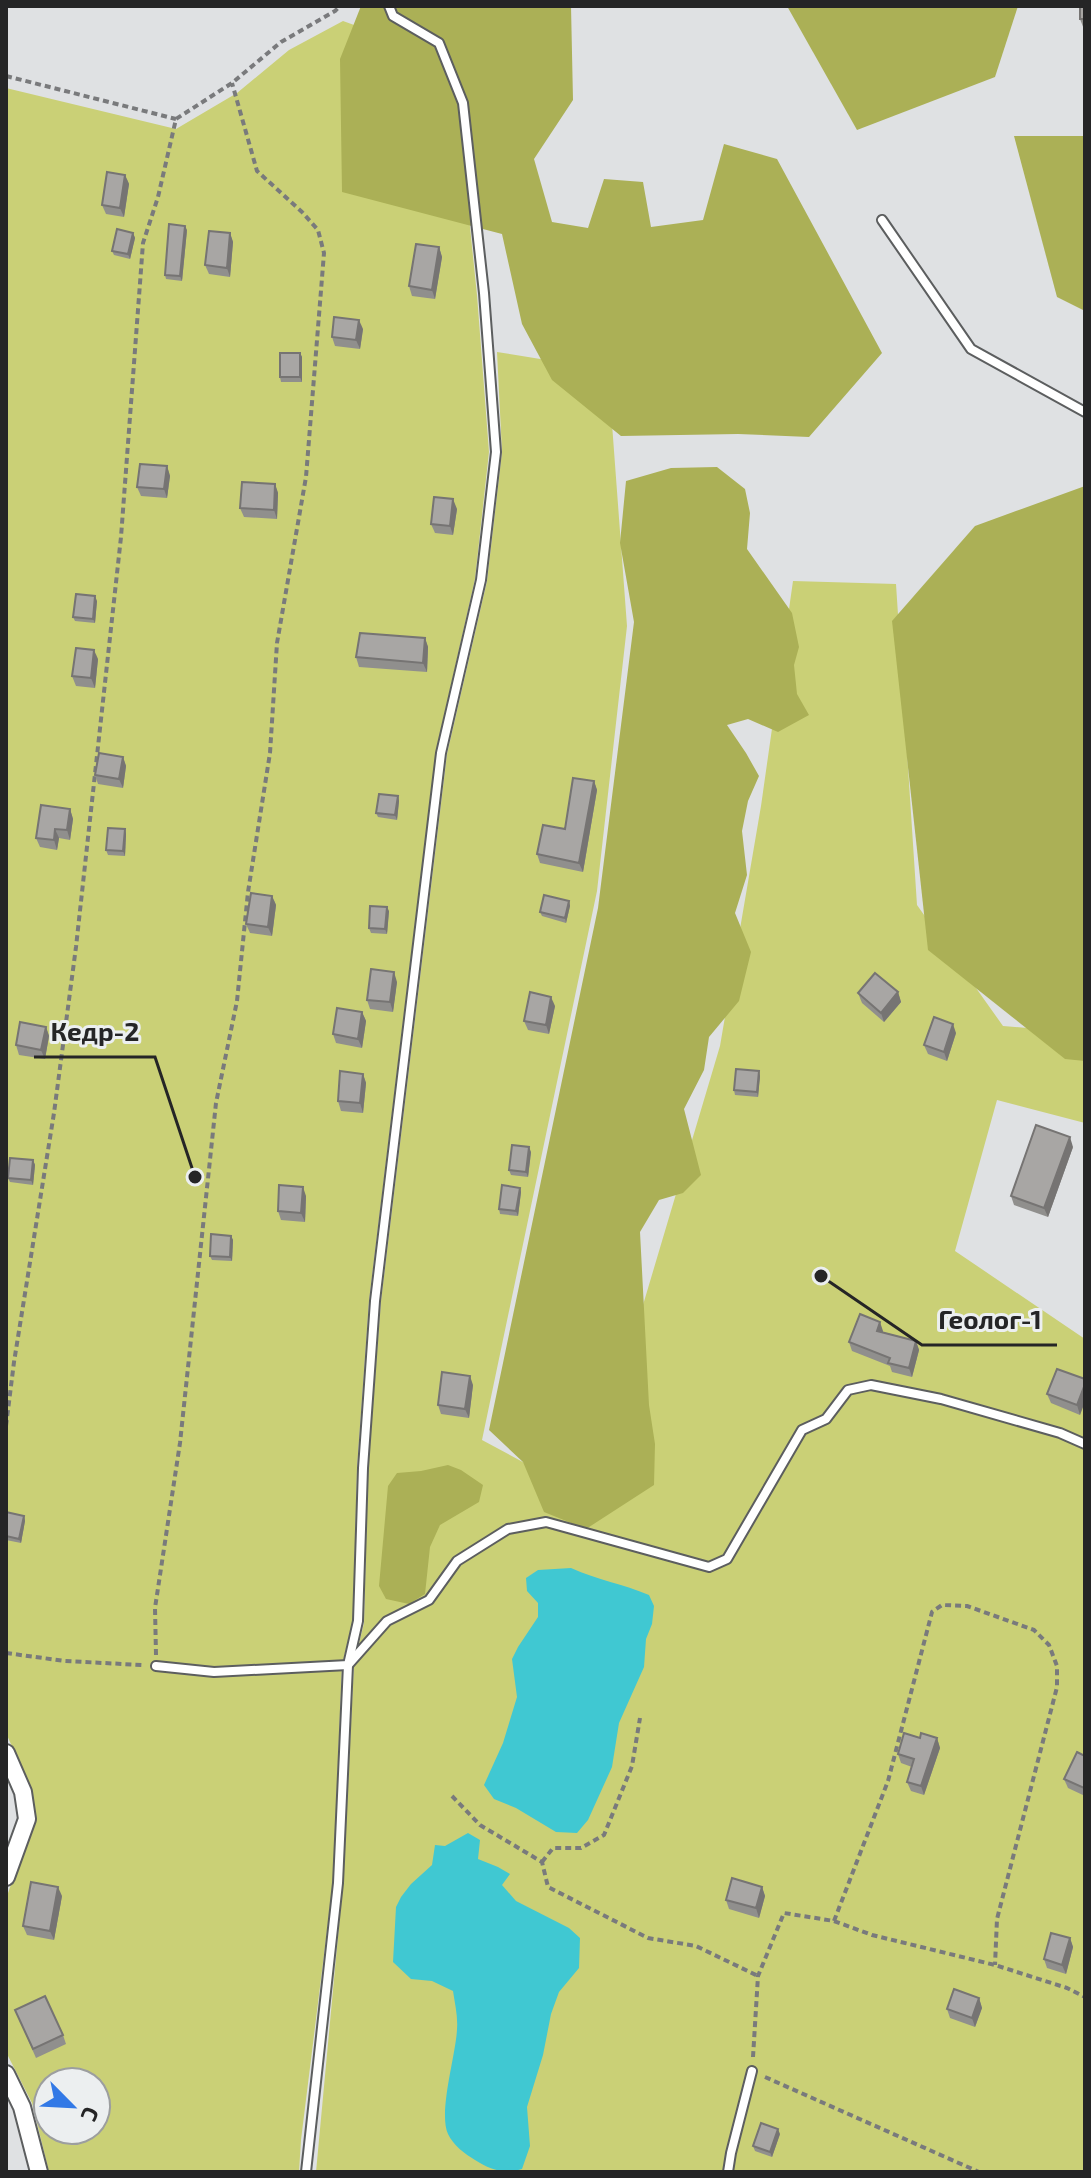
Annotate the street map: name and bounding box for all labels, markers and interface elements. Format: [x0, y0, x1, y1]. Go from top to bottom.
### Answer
callout: Кедр-2 [34, 1007, 155, 1057]
text: Кедр-2 [51, 1015, 139, 1046]
callout: Геолог-1 [922, 1295, 1057, 1345]
text: Геолог-1 [938, 1303, 1042, 1334]
north arrow [32, 2066, 112, 2146]
text: С [77, 2103, 106, 2126]

